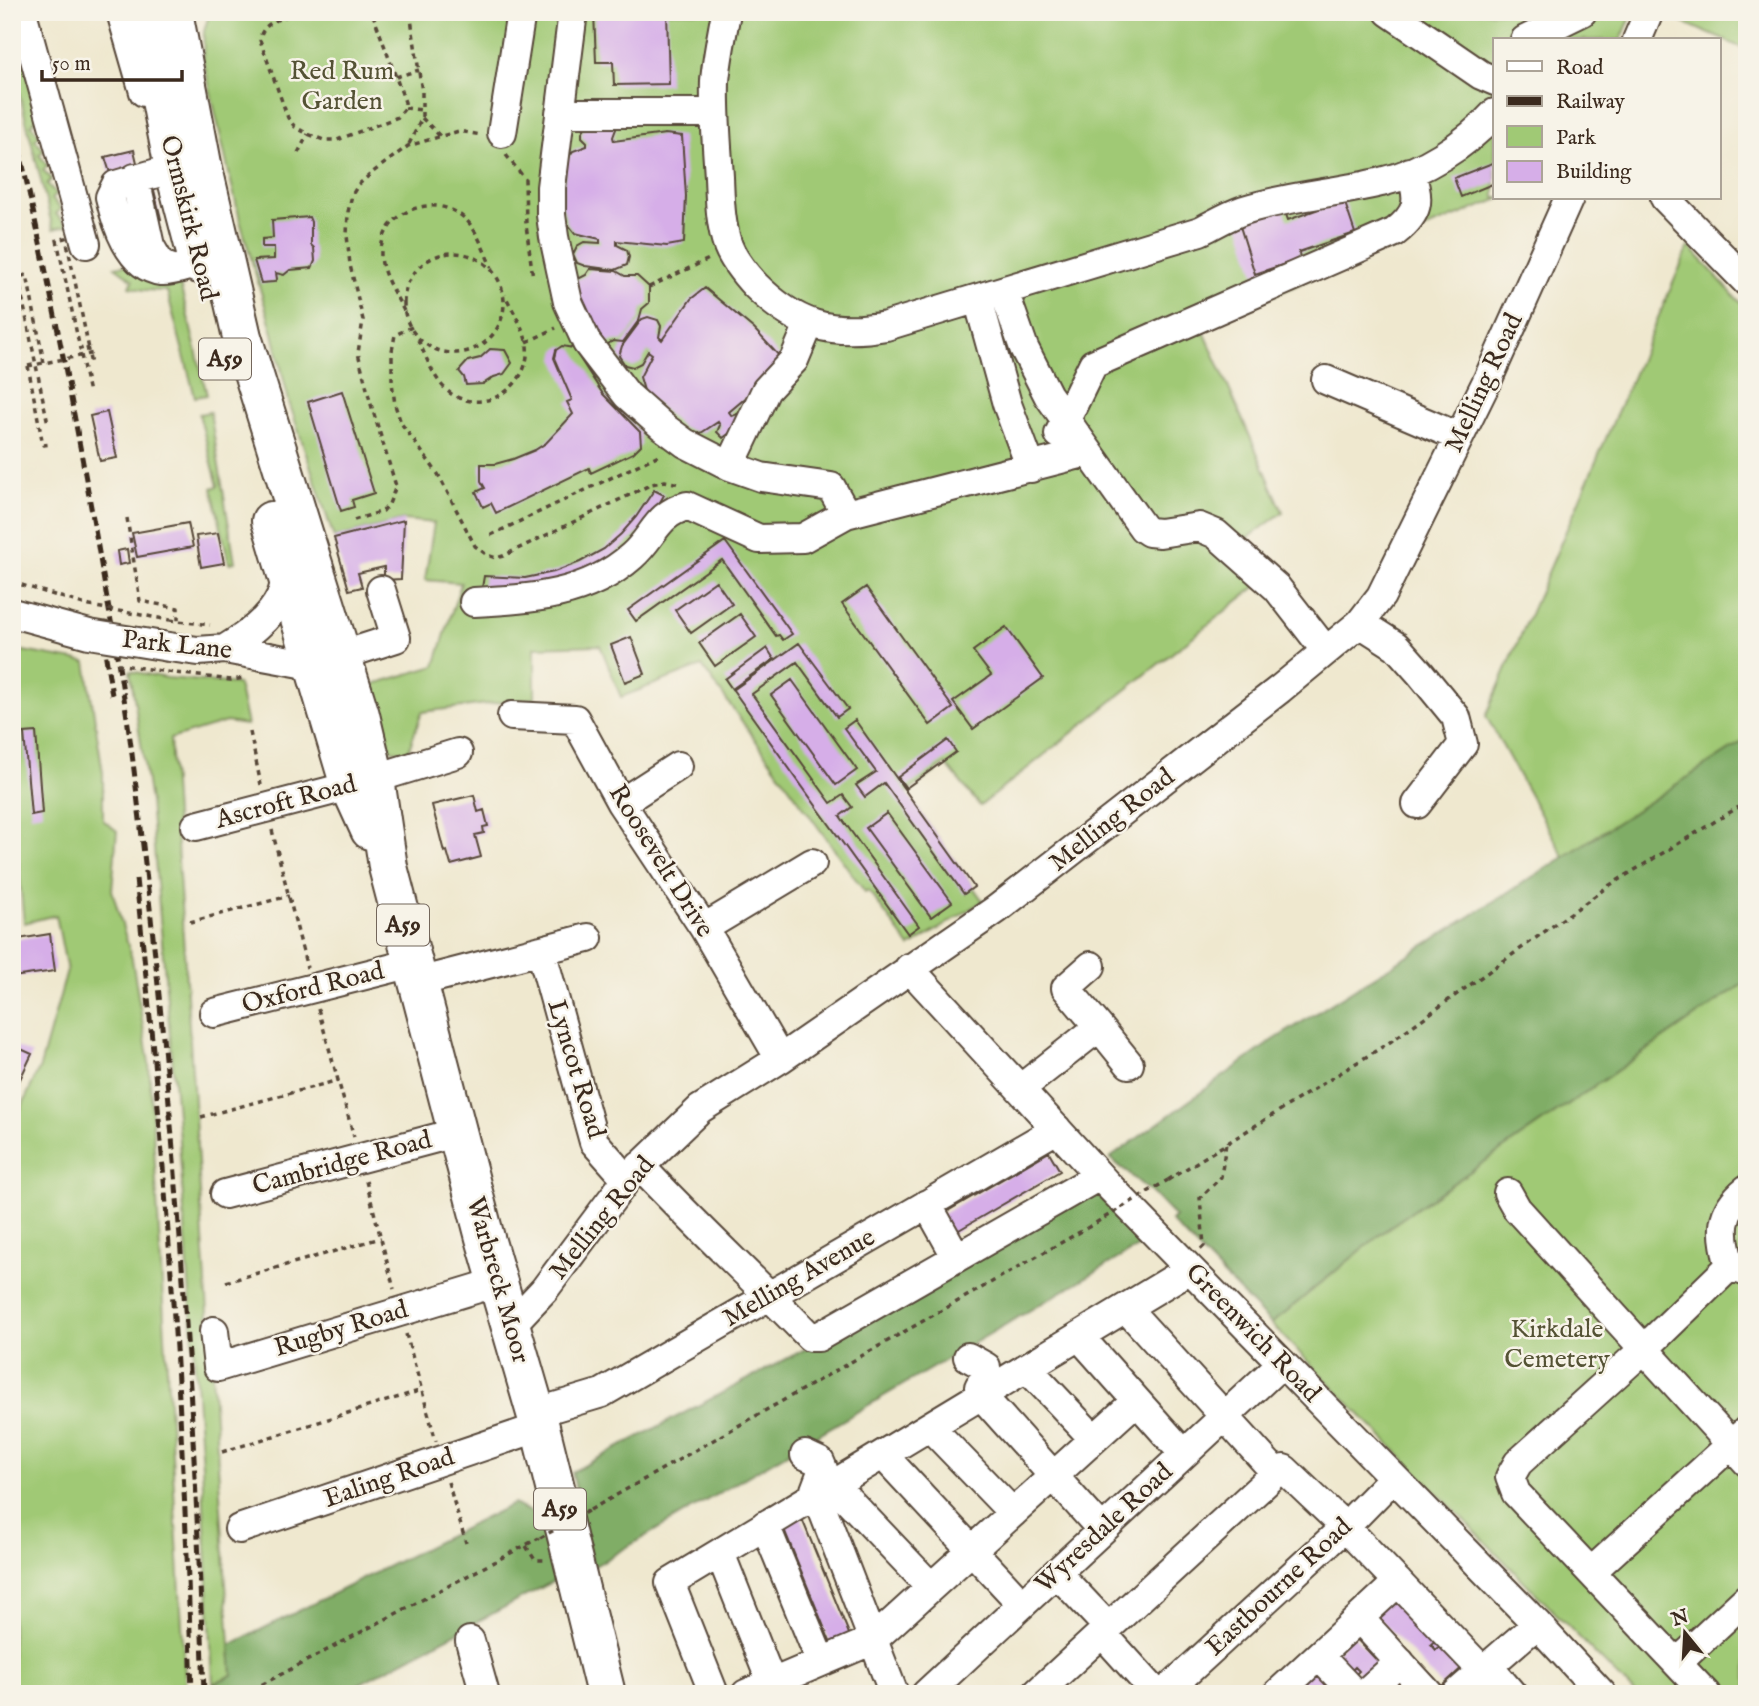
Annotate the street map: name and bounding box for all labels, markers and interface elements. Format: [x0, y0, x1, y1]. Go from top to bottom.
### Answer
scale bar [42, 38, 182, 82]
legend [1493, 38, 1720, 200]
text: 50 m [52, 51, 91, 78]
park label: Red Rum Garden [290, 55, 394, 118]
text: Road [1556, 55, 1604, 82]
text: Railway [1556, 89, 1626, 116]
text: Park [1556, 125, 1597, 152]
street label: Ormskirk Road [153, 132, 225, 304]
text: Building [1556, 159, 1632, 186]
street label: Melling Road [1437, 308, 1531, 458]
road number: A59 [199, 338, 251, 380]
street label: Park Lane [120, 623, 234, 667]
street label: Melling Road [1043, 761, 1181, 879]
street label: Ascroft Road [211, 767, 360, 837]
street label: Roosevelt Drive [601, 778, 721, 944]
road number: A59 [377, 904, 429, 945]
street label: Oxford Road [239, 954, 388, 1022]
street label: Lyncot Road [539, 996, 613, 1142]
street label: Cambridge Road [249, 1123, 435, 1203]
street label: Melling Road [542, 1149, 662, 1287]
street label: Warbreck Moor [458, 1193, 538, 1367]
street label: Melling Avenue [717, 1221, 881, 1335]
street label: Greenwich Road [1178, 1256, 1328, 1410]
street label: Rugby Road [270, 1293, 412, 1365]
park label: Kirkdale Cemetery [1504, 1313, 1610, 1376]
street label: Ealing Road [319, 1440, 459, 1516]
street label: Wyresdale Road [1028, 1456, 1180, 1600]
road number: A59 [534, 1489, 586, 1530]
street label: Eastbourne Road [1199, 1511, 1359, 1663]
north arrow [1650, 1598, 1720, 1668]
text: N [1668, 1605, 1692, 1633]

